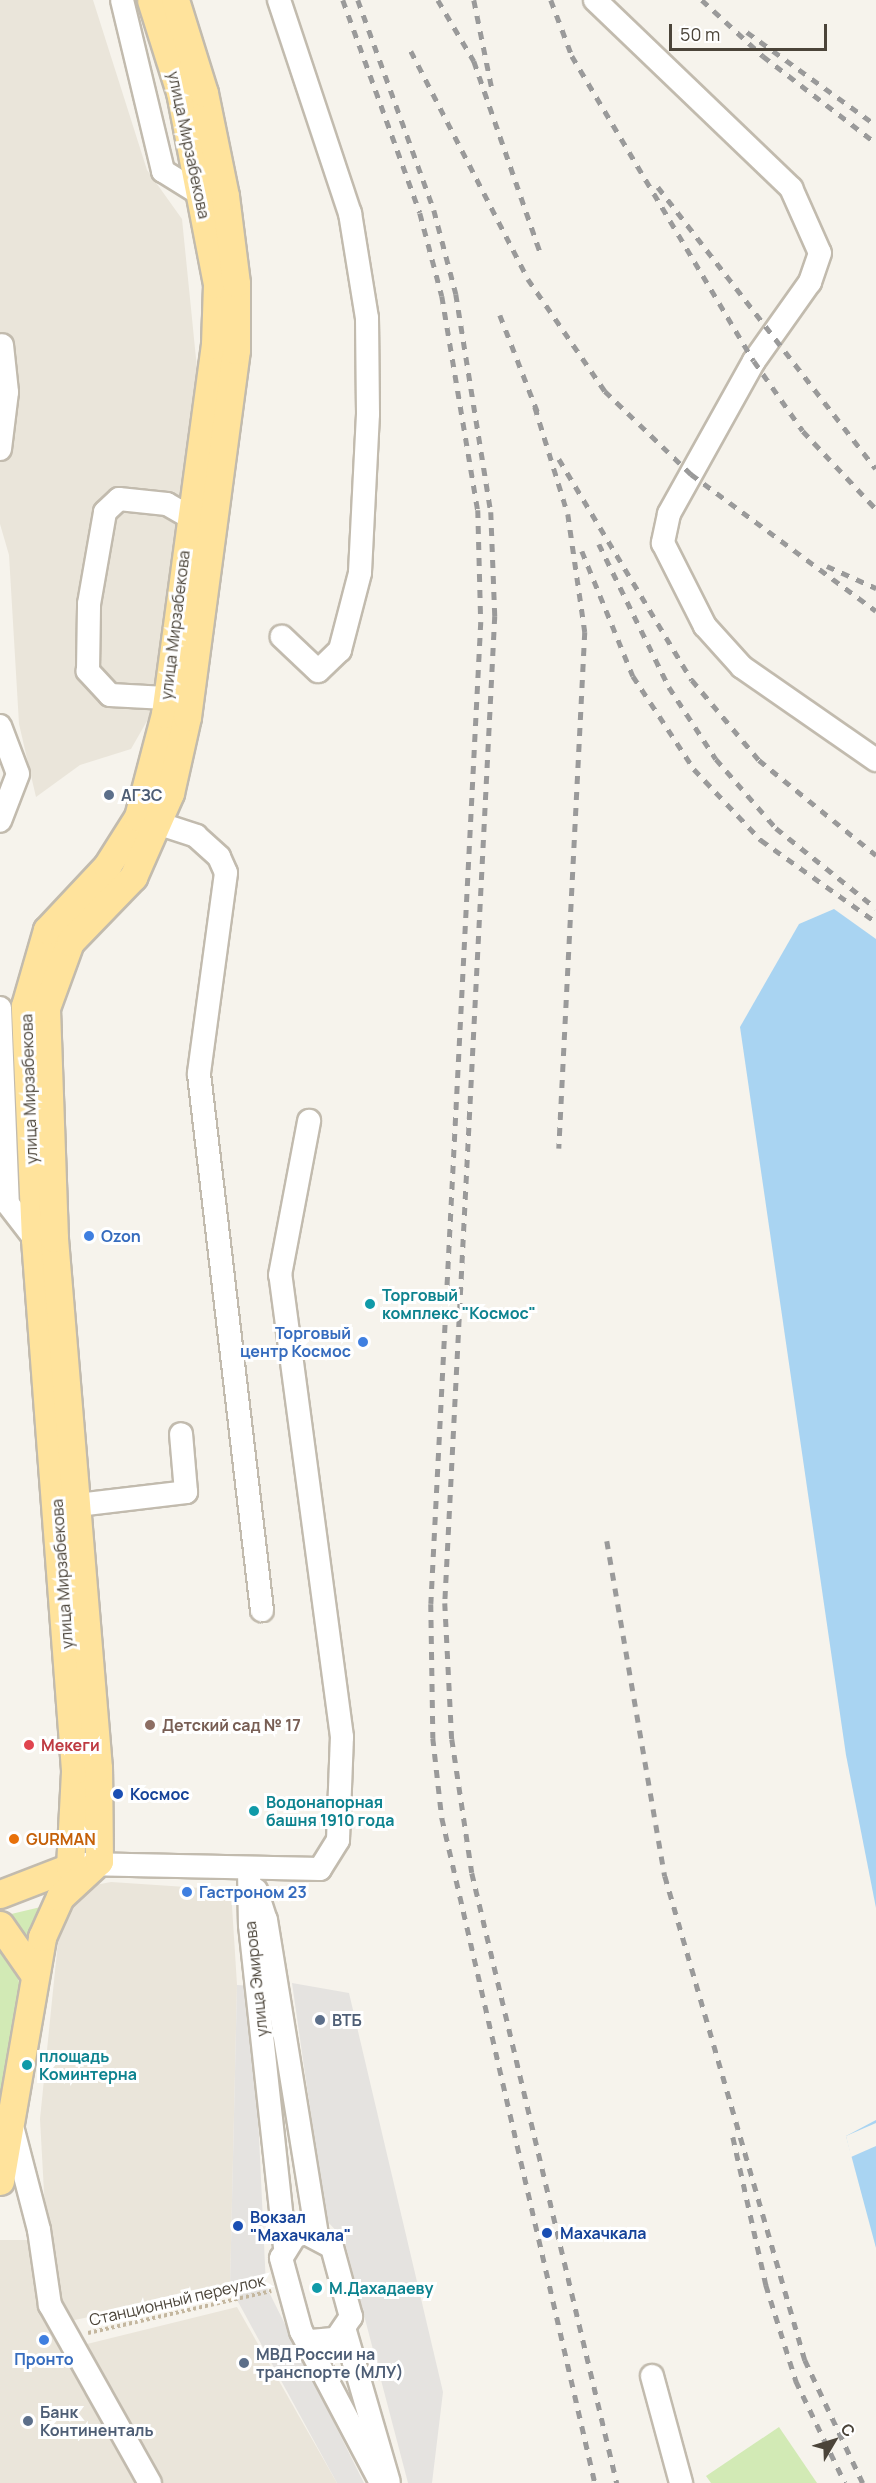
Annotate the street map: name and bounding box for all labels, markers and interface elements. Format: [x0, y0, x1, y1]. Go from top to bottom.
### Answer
scale bar [672, 12, 830, 50]
text: 50 m [680, 22, 720, 46]
street label: улица Мирзабекова [164, 69, 214, 221]
street label: улица Мирзабекова [156, 549, 194, 701]
place label: АГЗС [121, 785, 163, 805]
marker: АГЗС [102, 788, 116, 802]
street label: улица Мирзабекова [17, 1013, 41, 1165]
place label: Ozon [101, 1226, 141, 1246]
marker: Ozon [82, 1229, 96, 1243]
place label: Торговый комплекс "Космос" [382, 1285, 536, 1323]
marker: Торговый комплекс "Космос" [363, 1297, 377, 1311]
place label: Торговый центр Космос [240, 1323, 351, 1361]
marker: Торговый центр Космос [356, 1335, 370, 1349]
street label: улица Мирзабекова [47, 1498, 77, 1650]
place label: Детский сад № 17 [162, 1715, 301, 1735]
marker: Детский сад № 17 [143, 1718, 157, 1732]
place label: Мекеги [41, 1735, 100, 1755]
marker: Мекеги [22, 1738, 36, 1752]
place label: Космос [130, 1784, 189, 1804]
marker: Космос [111, 1787, 125, 1801]
place label: Водонапорная башня 1910 года [266, 1792, 394, 1830]
marker: Водонапорная башня 1910 года [247, 1804, 261, 1818]
place label: GURMAN [26, 1829, 96, 1849]
marker: GURMAN [7, 1832, 21, 1846]
place label: Гастроном 23 [199, 1882, 307, 1902]
marker: Гастроном 23 [180, 1885, 194, 1899]
street label: улица Эмирова [240, 1920, 272, 2038]
place label: ВТБ [332, 2010, 362, 2030]
marker: ВТБ [313, 2013, 327, 2027]
place label: площадь Коминтерна [39, 2046, 137, 2084]
marker: площадь Коминтерна [20, 2058, 34, 2072]
place label: Вокзал "Махачкала" [250, 2207, 351, 2245]
marker: Вокзал "Махачкала" [231, 2219, 245, 2233]
place label: Махачкала [560, 2223, 647, 2243]
marker: Махачкала [538, 2224, 556, 2242]
street label: Станционный переулок [87, 2270, 267, 2330]
place label: М.Дахадаеву [329, 2278, 433, 2298]
marker: М.Дахадаеву [310, 2281, 324, 2295]
marker: Пронто [37, 2333, 51, 2347]
place label: МВД России на транспорте (МЛУ) [256, 2344, 403, 2382]
place label: Пронто [14, 2349, 74, 2369]
marker: МВД России на транспорте (МЛУ) [237, 2356, 251, 2370]
place label: Банк Континенталь [40, 2402, 154, 2440]
north arrow [804, 2411, 864, 2471]
marker: Банк Континенталь [21, 2414, 35, 2428]
text: С [836, 2418, 860, 2441]

